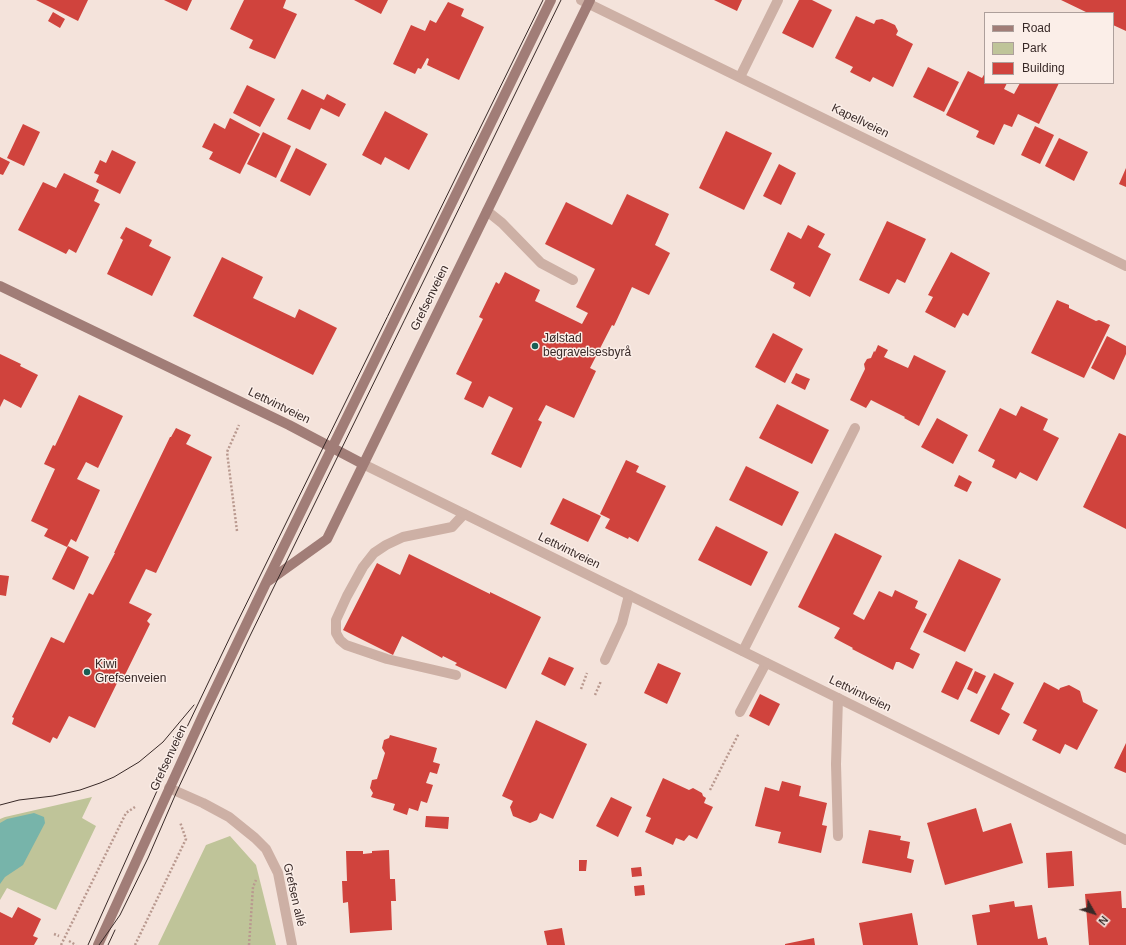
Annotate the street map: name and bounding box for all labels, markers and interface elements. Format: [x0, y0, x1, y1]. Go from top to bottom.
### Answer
legend [984, 12, 1114, 84]
text: Road [1022, 21, 1051, 35]
text: Park [1022, 41, 1047, 55]
text: Building [1022, 61, 1065, 75]
street label: Kapellveien [829, 101, 891, 141]
street label: Grefsenveien [408, 263, 452, 333]
place label: Jølstad begravelsesbyrå [543, 332, 631, 360]
marker: Jølstad begravelsesbyrå [530, 341, 540, 351]
street label: Lettvintveien [246, 385, 312, 427]
street label: Lettvintveien [536, 530, 602, 572]
place label: Kiwi Grefsenveien [95, 658, 166, 686]
marker: Kiwi Grefsenveien [82, 667, 92, 677]
street label: Lettvintveien [827, 673, 893, 715]
street label: Grefsenveien [147, 723, 191, 793]
street label: Grefsen allé [280, 862, 308, 928]
north arrow [1074, 893, 1114, 933]
text: N [1096, 914, 1110, 927]

